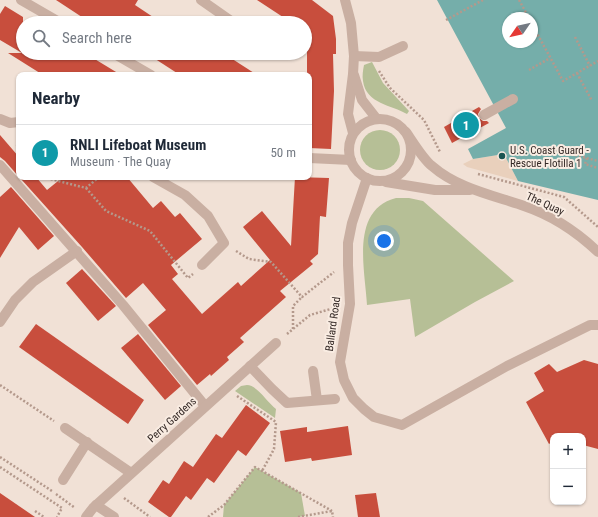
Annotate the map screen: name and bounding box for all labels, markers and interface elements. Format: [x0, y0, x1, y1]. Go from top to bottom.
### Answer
north arrow [502, 12, 538, 48]
search box [16, 16, 312, 60]
icon: search [30, 27, 52, 49]
text: Search here [62, 29, 132, 47]
text: Nearby [32, 88, 80, 108]
pin: 1 [453, 110, 479, 140]
text: RNLI Lifeboat Museum [70, 136, 206, 154]
place label: U.S. Coast Guard - Rescue Flotilla 1 [510, 144, 589, 170]
text: 1 [42, 145, 48, 160]
text: 50 m [270, 145, 296, 160]
marker: U.S. Coast Guard - Rescue Flotilla 1 [497, 151, 507, 161]
text: Museum · The Quay [70, 154, 171, 169]
street label: The Quay [524, 190, 566, 219]
your location [374, 231, 394, 251]
street label: Ballard Road [323, 296, 343, 352]
street label: Perry Gardens [145, 395, 199, 445]
map controls [550, 433, 586, 505]
button: + [550, 433, 586, 469]
button: − [550, 469, 586, 505]

